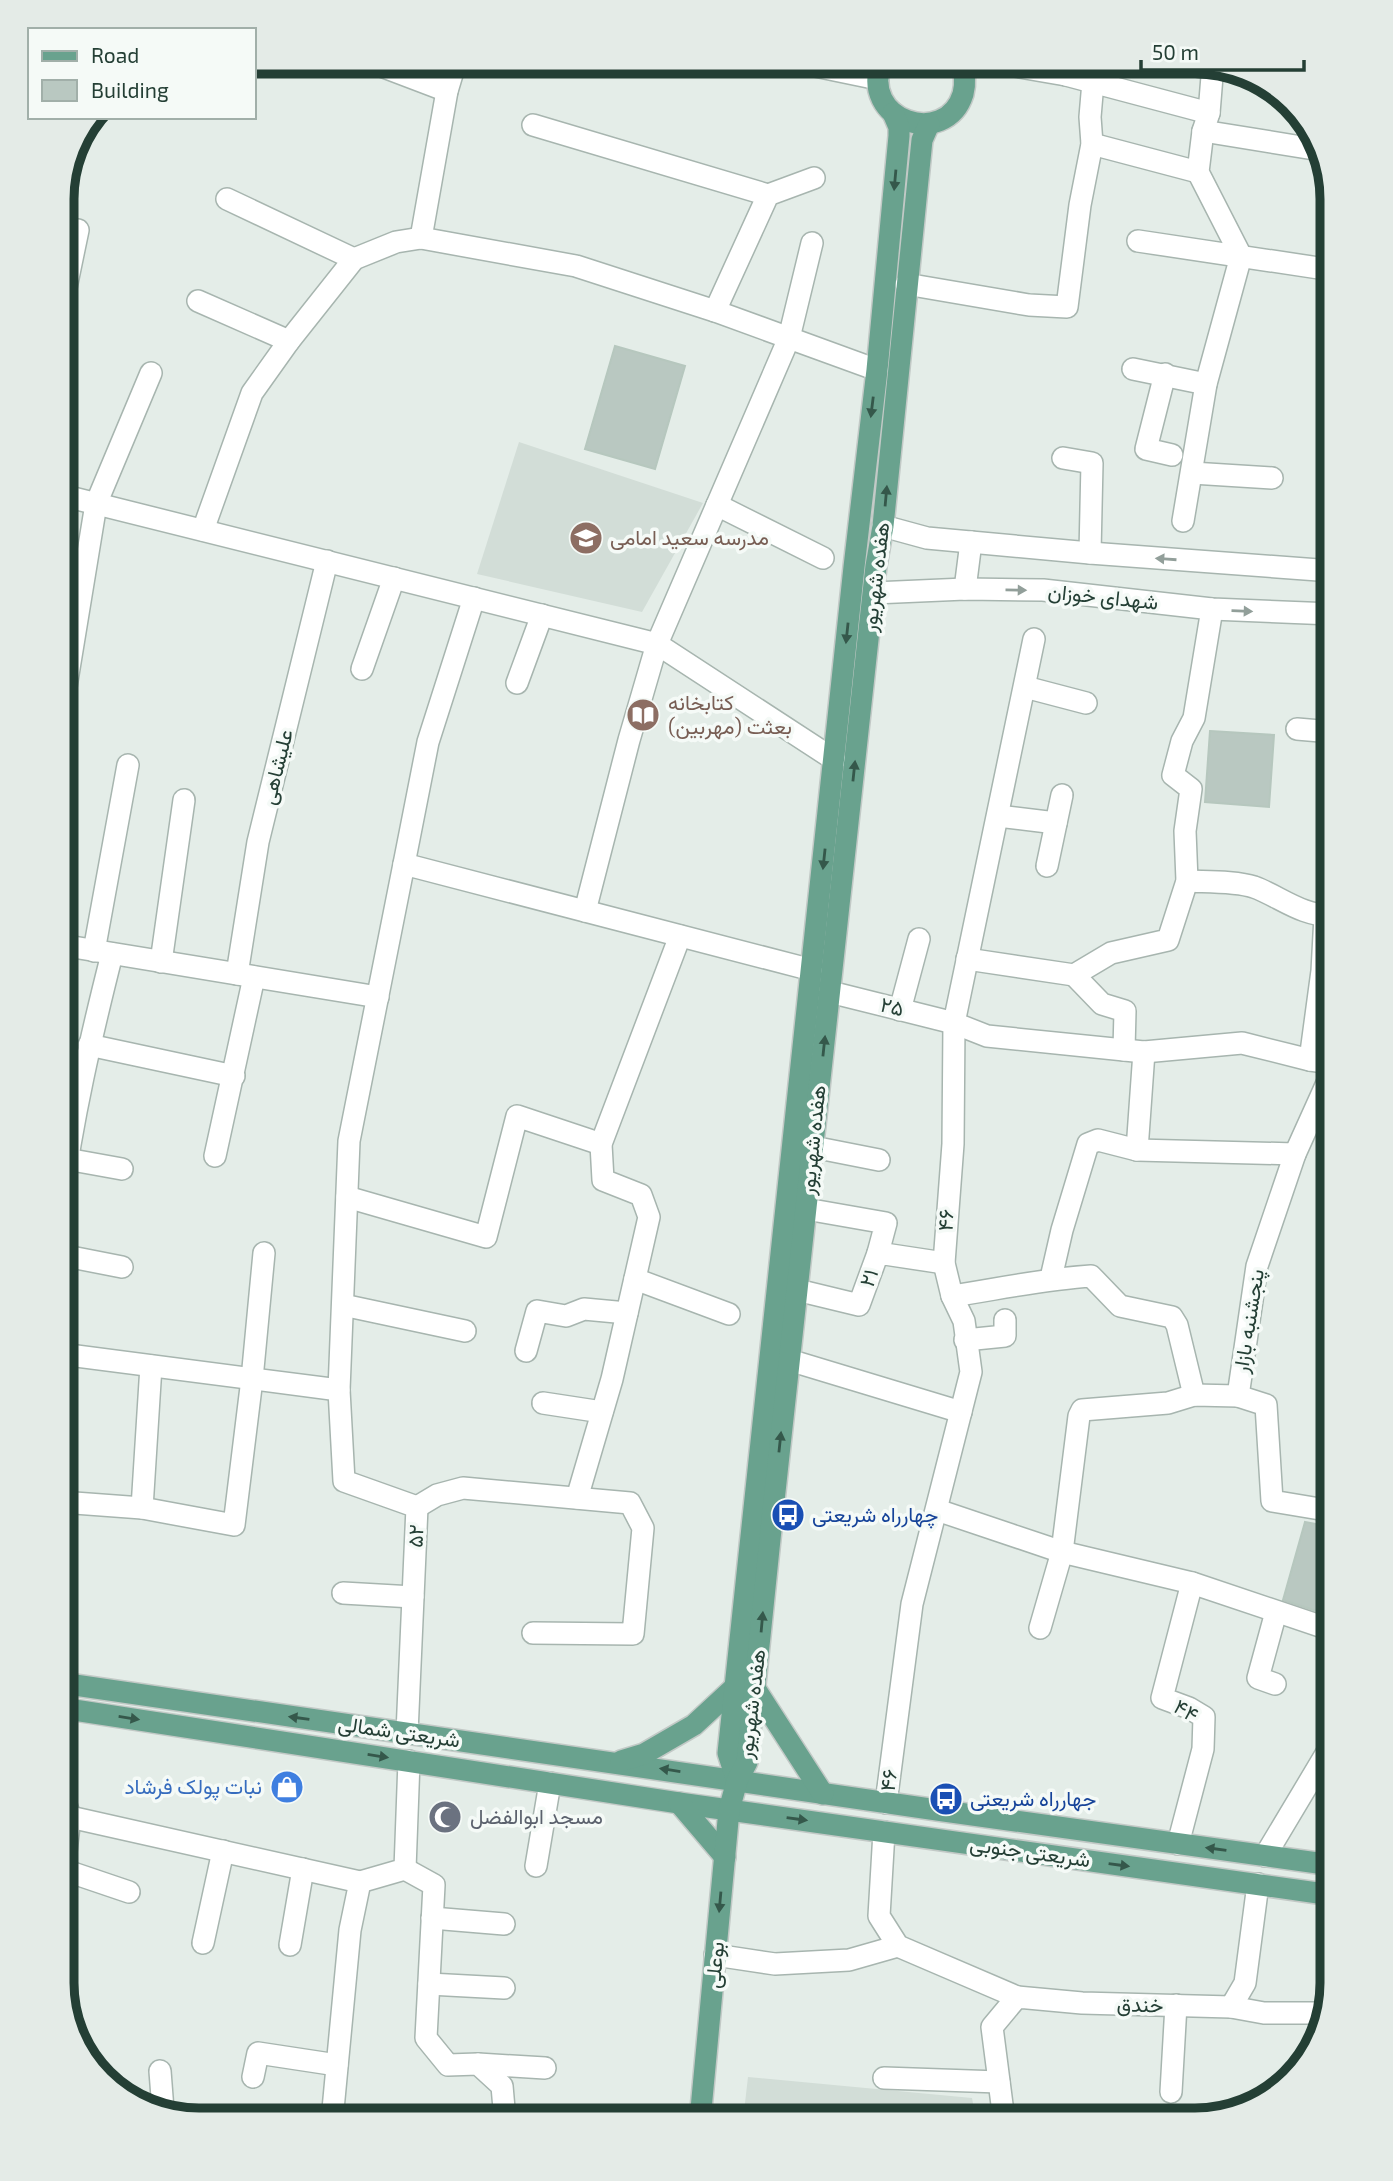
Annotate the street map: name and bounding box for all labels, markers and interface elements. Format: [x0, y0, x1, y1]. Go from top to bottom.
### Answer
legend [28, 28, 256, 119]
scale bar [1141, 28, 1304, 72]
text: 50 m [1152, 39, 1199, 64]
text: Road [91, 42, 139, 67]
text: Building [91, 77, 169, 102]
one-way arrow [889, 169, 900, 191]
one-way arrow [867, 396, 878, 418]
one-way arrow [881, 485, 892, 507]
school or university icon: مدرسه سعید امامی [567, 519, 605, 557]
street label: هفده شهریور [855, 521, 896, 634]
place label: مدرسه سعید امامی [610, 524, 769, 551]
one-way arrow [1155, 553, 1177, 564]
street label: شهدای خوزان [1047, 577, 1160, 616]
one-way arrow [1005, 584, 1027, 595]
one-way arrow [1231, 605, 1253, 616]
one-way arrow [841, 622, 852, 644]
place label: کتابخانه بعثت (مهربین) [668, 689, 792, 740]
library icon: کتابخانه بعثت (مهربین) [624, 696, 662, 734]
street label: علیشاهی [254, 726, 298, 807]
one-way arrow [849, 760, 860, 782]
one-way arrow [818, 848, 829, 870]
street label: ۲۵ [878, 991, 907, 1021]
one-way arrow [818, 1034, 829, 1056]
street label: هفده شهریور [793, 1084, 832, 1197]
street label: ۴۶ [931, 1208, 958, 1232]
street label: ۲۱ [853, 1265, 882, 1290]
street label: پنجشنبه بازار [1227, 1267, 1271, 1376]
one-way arrow [775, 1431, 786, 1453]
bus stop icon: چهارراه شریعتی [769, 1496, 807, 1534]
place label: چهارراه شریعتی [812, 1501, 938, 1529]
street label: ۵۲ [401, 1524, 428, 1548]
one-way arrow [757, 1611, 768, 1633]
street label: هفده شهریور [731, 1648, 772, 1761]
street label: ۴۴ [1170, 1693, 1203, 1727]
street label: شریعتی شمالی [336, 1710, 462, 1753]
one-way arrow [288, 1712, 310, 1723]
one-way arrow [118, 1713, 140, 1724]
one-way arrow [367, 1751, 389, 1762]
one-way arrow [659, 1764, 681, 1775]
street label: ۴۶ [874, 1767, 901, 1792]
shop icon: نبات پولک فرشاد [268, 1768, 306, 1806]
place label: نبات پولک فرشاد [124, 1773, 262, 1801]
bus stop icon: جهارراه شریعتی [927, 1780, 965, 1818]
place label: جهارراه شریعتی [970, 1785, 1096, 1812]
mosque icon: مسجد ابوالفضل [426, 1798, 464, 1836]
place label: مسجد ابوالفضل [470, 1803, 603, 1830]
one-way arrow [786, 1814, 808, 1825]
street label: شریعتی جنوبی [968, 1830, 1092, 1873]
one-way arrow [1204, 1843, 1226, 1854]
one-way arrow [1108, 1860, 1130, 1871]
one-way arrow [715, 1891, 726, 1913]
street label: بوعلی [699, 1940, 730, 1989]
street label: خندق [1116, 1991, 1164, 2017]

